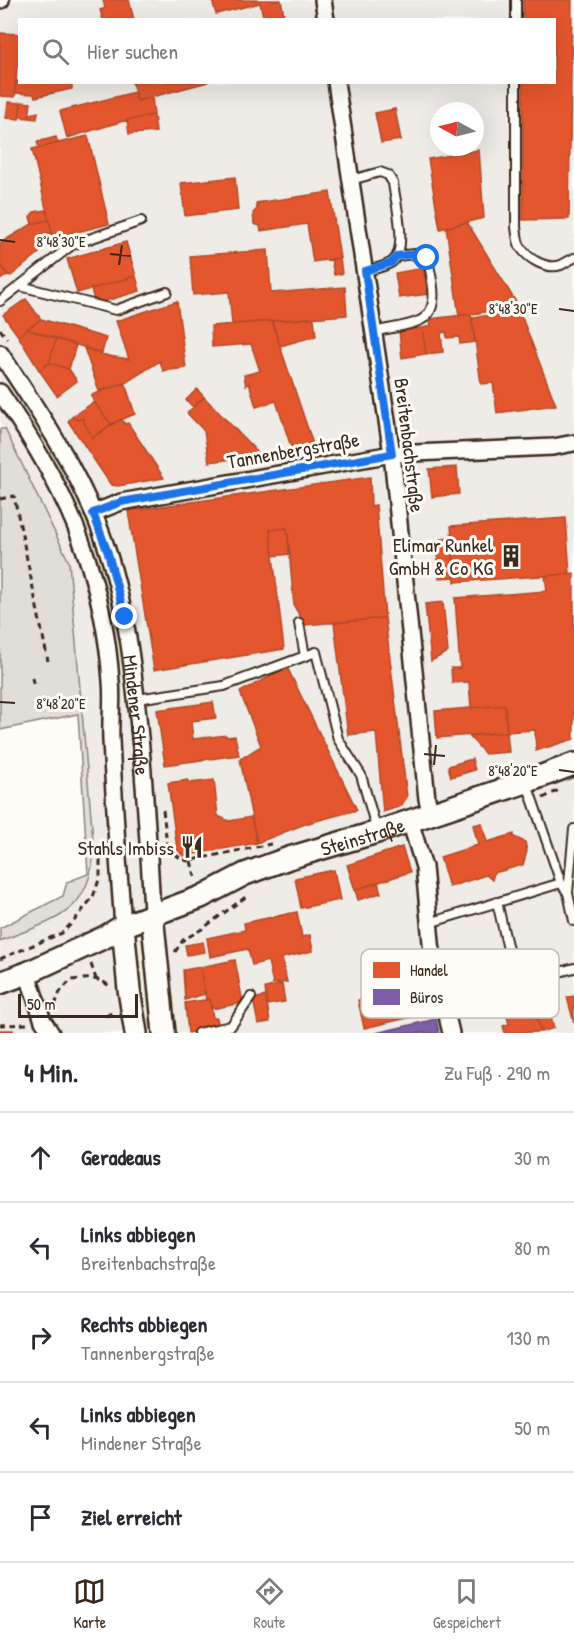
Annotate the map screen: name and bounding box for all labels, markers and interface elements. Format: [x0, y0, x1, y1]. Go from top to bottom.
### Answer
search box [18, 18, 556, 84]
icon: search [39, 35, 72, 68]
text: Hier suchen [87, 36, 178, 66]
north arrow [430, 102, 484, 156]
text: 8°48'30"E [36, 231, 86, 252]
route start [413, 244, 439, 270]
text: 8°48'30"E [488, 298, 538, 319]
street label: Breitenbachstraße [388, 376, 432, 514]
street label: Tannenbergstraße [225, 425, 361, 475]
place label: Elimar Runkel GmbH & Co KG [389, 531, 494, 581]
building icon: Elimar Runkel GmbH & Co KG [498, 543, 524, 569]
route end [111, 603, 137, 629]
street label: Mindener Straße [117, 653, 157, 776]
text: 8°48'20"E [36, 693, 86, 714]
text: 8°48'20"E [488, 760, 538, 781]
street label: Steinstraße [317, 810, 408, 861]
place label: Stahls Imbiss [78, 834, 174, 861]
restaurant icon: Stahls Imbiss [179, 834, 205, 860]
legend [361, 949, 559, 1018]
text: Handel [410, 959, 449, 981]
text: Büros [410, 986, 443, 1008]
scale bar [18, 991, 138, 1019]
text: 50 m [27, 993, 56, 1015]
text: 4 Min. [24, 1055, 78, 1090]
text: Zu Fuß · 290 m [444, 1059, 550, 1086]
icon: ahead [24, 1141, 57, 1174]
text: Geradeaus [81, 1142, 161, 1172]
text: 30 m [514, 1144, 550, 1171]
text: Links abbiegen [81, 1219, 196, 1249]
icon: left [24, 1231, 57, 1264]
text: 80 m [514, 1234, 550, 1261]
text: Breitenbachstraße [81, 1249, 216, 1276]
text: Rechts abbiegen [81, 1309, 208, 1339]
icon: right [24, 1321, 57, 1354]
text: 130 m [507, 1324, 550, 1351]
text: Tannenbergstraße [81, 1339, 215, 1366]
text: Links abbiegen [81, 1399, 196, 1429]
icon: left [24, 1411, 57, 1444]
text: 50 m [514, 1414, 550, 1441]
text: Mindener Straße [81, 1429, 202, 1456]
icon: arrive [24, 1501, 57, 1534]
text: Ziel erreicht [81, 1502, 181, 1532]
tab: Karte [73, 1575, 106, 1633]
tab: Route [253, 1575, 286, 1633]
tab: Gespeichert [433, 1575, 501, 1633]

